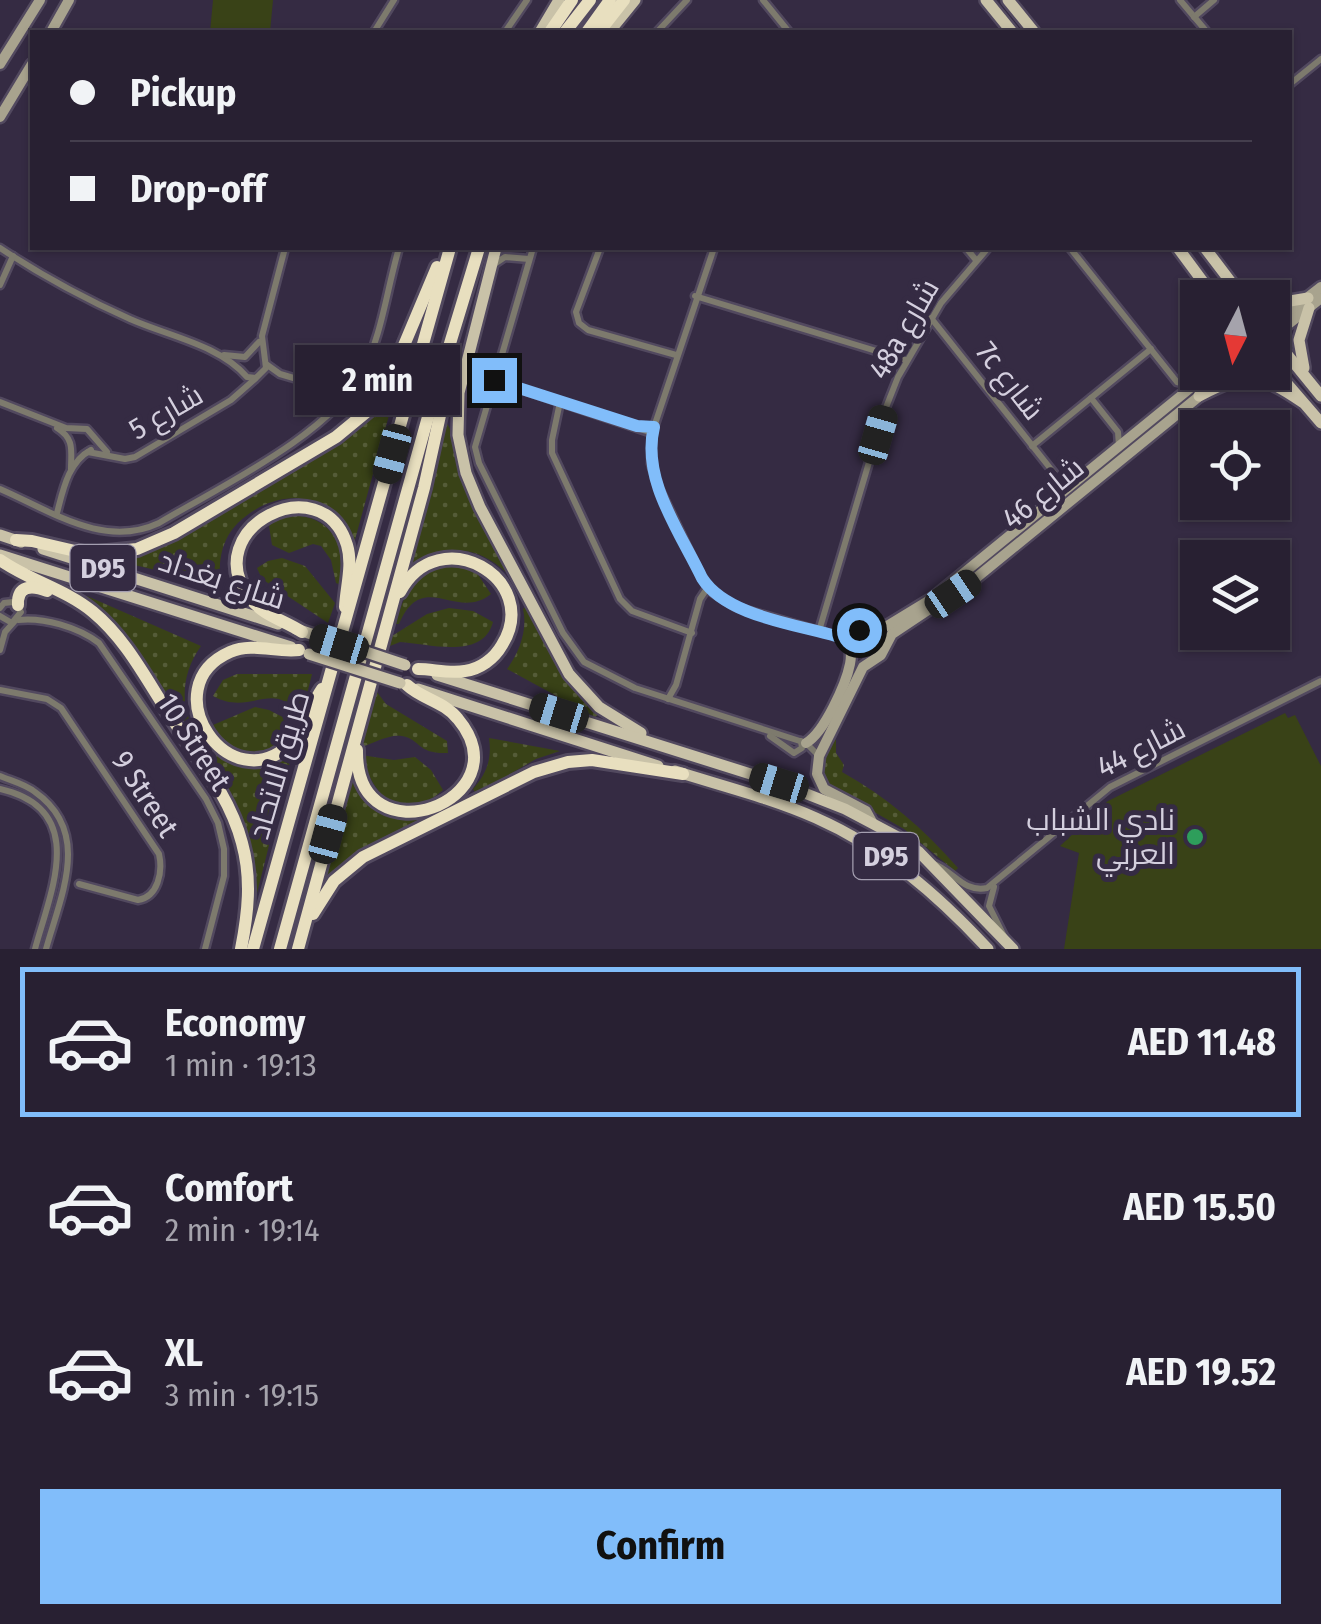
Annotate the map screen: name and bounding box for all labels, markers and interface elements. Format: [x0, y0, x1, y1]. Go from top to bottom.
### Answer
text: Pickup [130, 70, 236, 116]
text: Drop-off [130, 166, 266, 212]
street label: 48a شارع [861, 273, 949, 386]
north arrow [1180, 280, 1290, 390]
map controls [1180, 280, 1290, 650]
street label: 7c شارع [967, 335, 1052, 428]
callout: 2 min [294, 345, 459, 415]
route end [472, 358, 517, 403]
text: 2 min [342, 361, 413, 399]
street label: شارع 5 [123, 377, 210, 449]
car [855, 402, 901, 468]
button: locate [1180, 410, 1290, 520]
car [370, 421, 414, 487]
street label: شارع 46 [995, 449, 1092, 538]
button: layers [1180, 540, 1290, 650]
street label: شارع بغداد [154, 543, 290, 619]
road number: D95 [70, 545, 136, 591]
car [920, 565, 986, 623]
route start [837, 608, 882, 653]
car [306, 621, 372, 667]
street label: 10 Street [149, 687, 239, 797]
street label: طريق الاتحاد [241, 687, 317, 843]
car [526, 690, 592, 736]
street label: شارع 44 [1091, 711, 1192, 787]
street label: 9 Street [104, 744, 186, 844]
car [746, 760, 812, 806]
car [306, 801, 350, 867]
place label: نادي الشباب العربي [1026, 802, 1175, 877]
marker: نادي الشباب العربي [1184, 826, 1206, 848]
road number: D95 [854, 833, 918, 879]
icon: car [45, 997, 135, 1087]
text: Economy [165, 1000, 305, 1046]
text: AED 11.48 [1128, 1019, 1276, 1065]
text: 1 min · 19:13 [165, 1046, 317, 1084]
icon: car [45, 1162, 135, 1252]
text: Comfort [165, 1165, 293, 1211]
text: AED 15.50 [1124, 1184, 1276, 1230]
text: 2 min · 19:14 [165, 1211, 319, 1249]
icon: car [45, 1327, 135, 1417]
text: XL [165, 1330, 203, 1376]
text: AED 19.52 [1126, 1349, 1276, 1395]
text: 3 min · 19:15 [165, 1376, 319, 1414]
button: Confirm [40, 1489, 1281, 1604]

